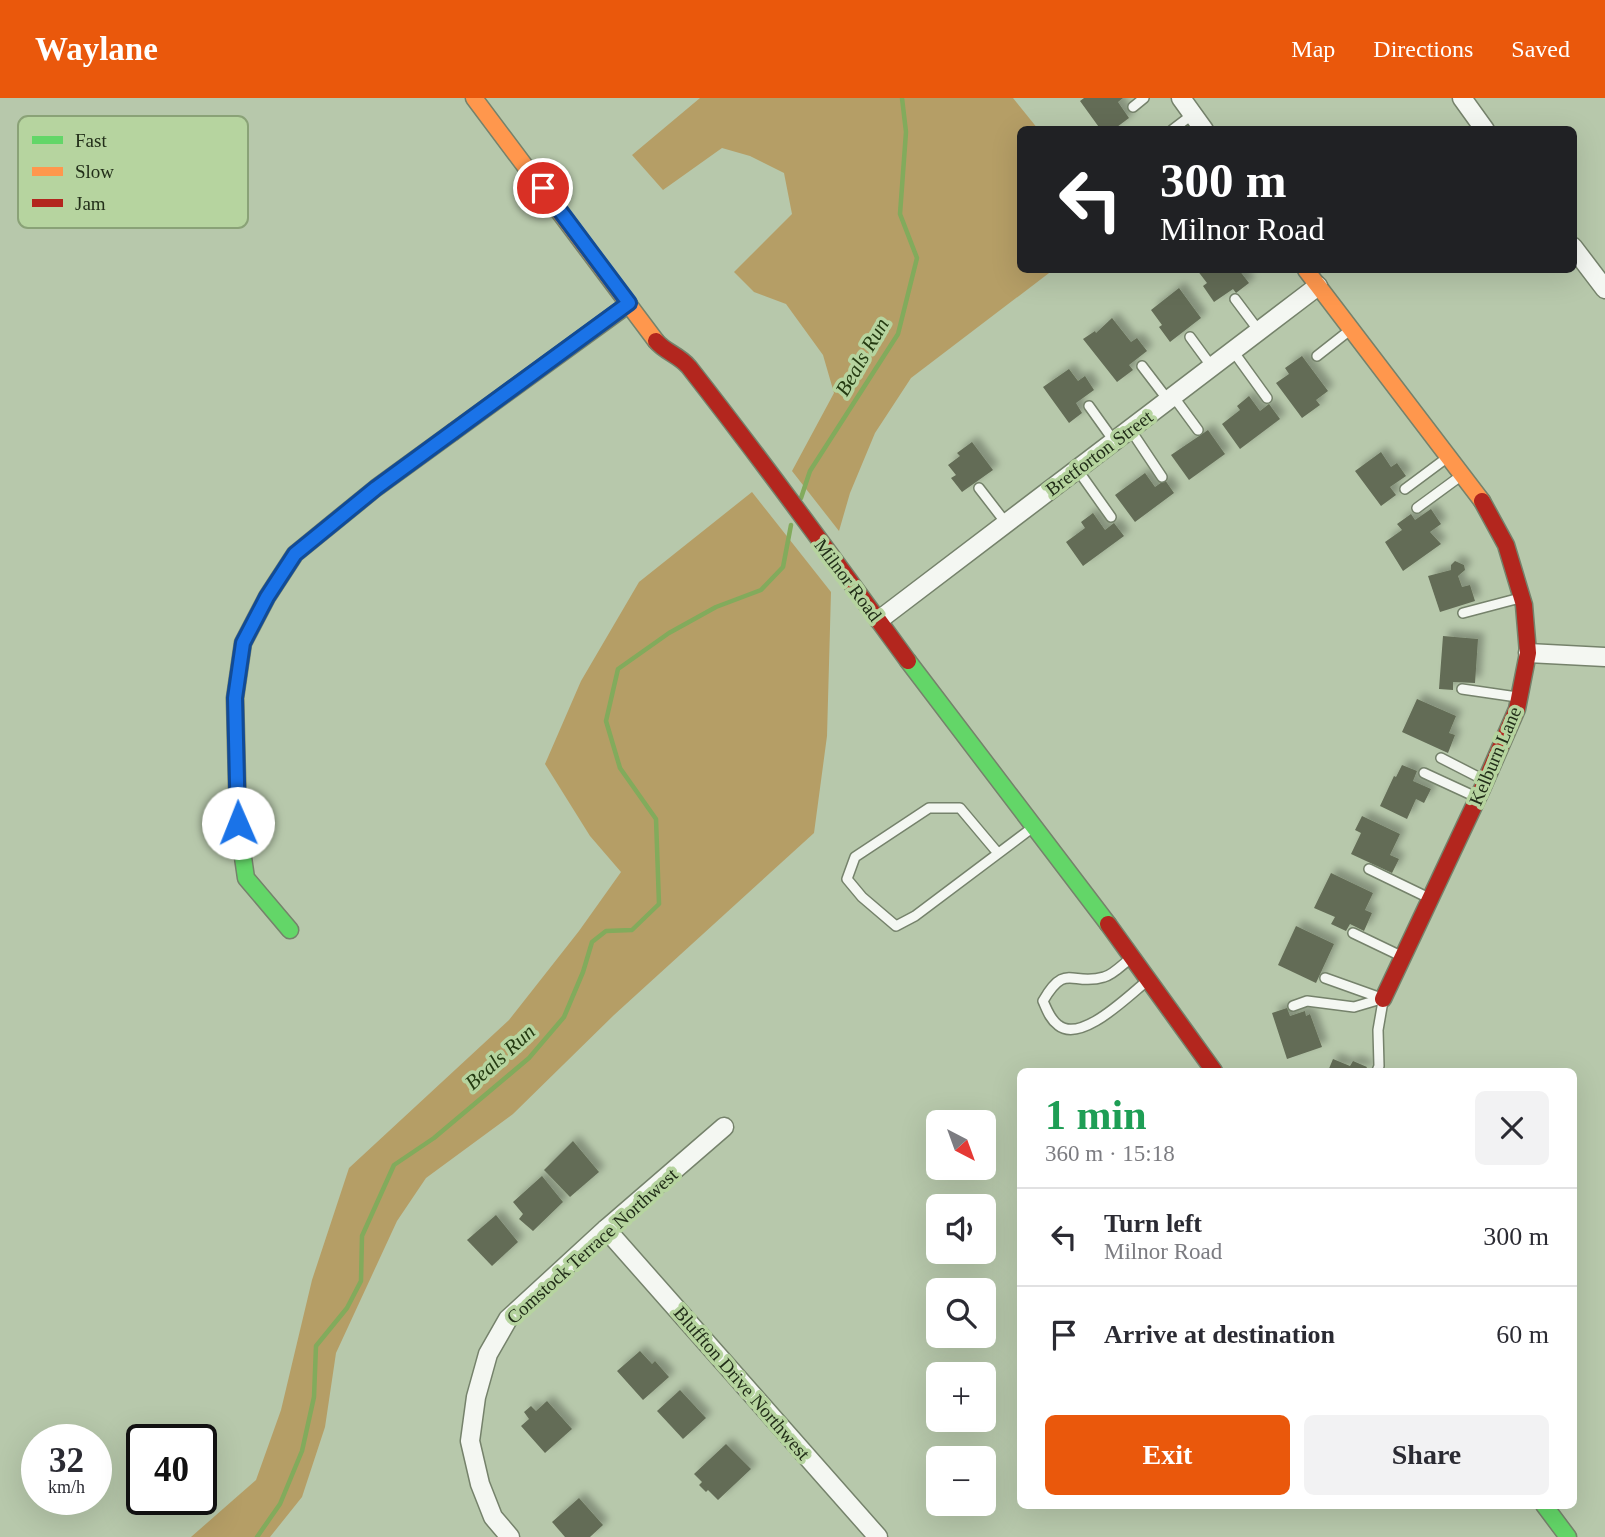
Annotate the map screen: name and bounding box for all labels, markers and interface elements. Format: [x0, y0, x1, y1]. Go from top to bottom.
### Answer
text: Waylane [35, 31, 158, 67]
text: Map [1291, 36, 1335, 62]
text: Directions [1373, 36, 1473, 62]
text: Saved [1511, 36, 1570, 62]
legend [18, 116, 248, 228]
text: Fast [75, 130, 107, 151]
text: 300 m [1160, 153, 1287, 208]
icon: left [1045, 154, 1136, 245]
pin [513, 158, 573, 218]
text: Slow [75, 161, 114, 182]
icon: arrive [524, 169, 562, 207]
text: Jam [75, 193, 106, 214]
text: Milnor Road [1160, 211, 1324, 247]
water label: Beals Run [830, 314, 894, 400]
street label: Bretforton Street [1041, 406, 1157, 500]
street label: Milnor Road [810, 535, 886, 626]
street label: Kelburn Lane [1465, 704, 1525, 808]
position arrow [201, 786, 275, 860]
water label: Beals Run [460, 1019, 540, 1095]
button: close [1475, 1091, 1549, 1165]
text: 1 min [1045, 1092, 1147, 1138]
north arrow [926, 1110, 996, 1180]
map controls [926, 1110, 996, 1516]
text: 360 m · 15:18 [1045, 1141, 1175, 1166]
street label: Comstock Terrace Northwest [502, 1163, 682, 1328]
button: sound [926, 1194, 996, 1264]
text: Turn left [1104, 1209, 1202, 1238]
icon: left [1045, 1218, 1083, 1256]
text: 300 m [1483, 1222, 1549, 1251]
text: Milnor Road [1104, 1239, 1222, 1264]
button: search [926, 1278, 996, 1348]
street label: Bluffton Drive Northwest [670, 1302, 815, 1464]
icon: arrive [1045, 1316, 1083, 1354]
text: Arrive at destination [1104, 1320, 1335, 1349]
text: 60 m [1496, 1320, 1549, 1349]
button: + [926, 1362, 996, 1432]
button: Exit [1045, 1415, 1290, 1495]
button: Share [1304, 1415, 1549, 1495]
speed limit sign: 40 [126, 1424, 217, 1515]
text: 32 [49, 1441, 84, 1480]
button: − [926, 1446, 996, 1516]
text: km/h [48, 1477, 85, 1497]

